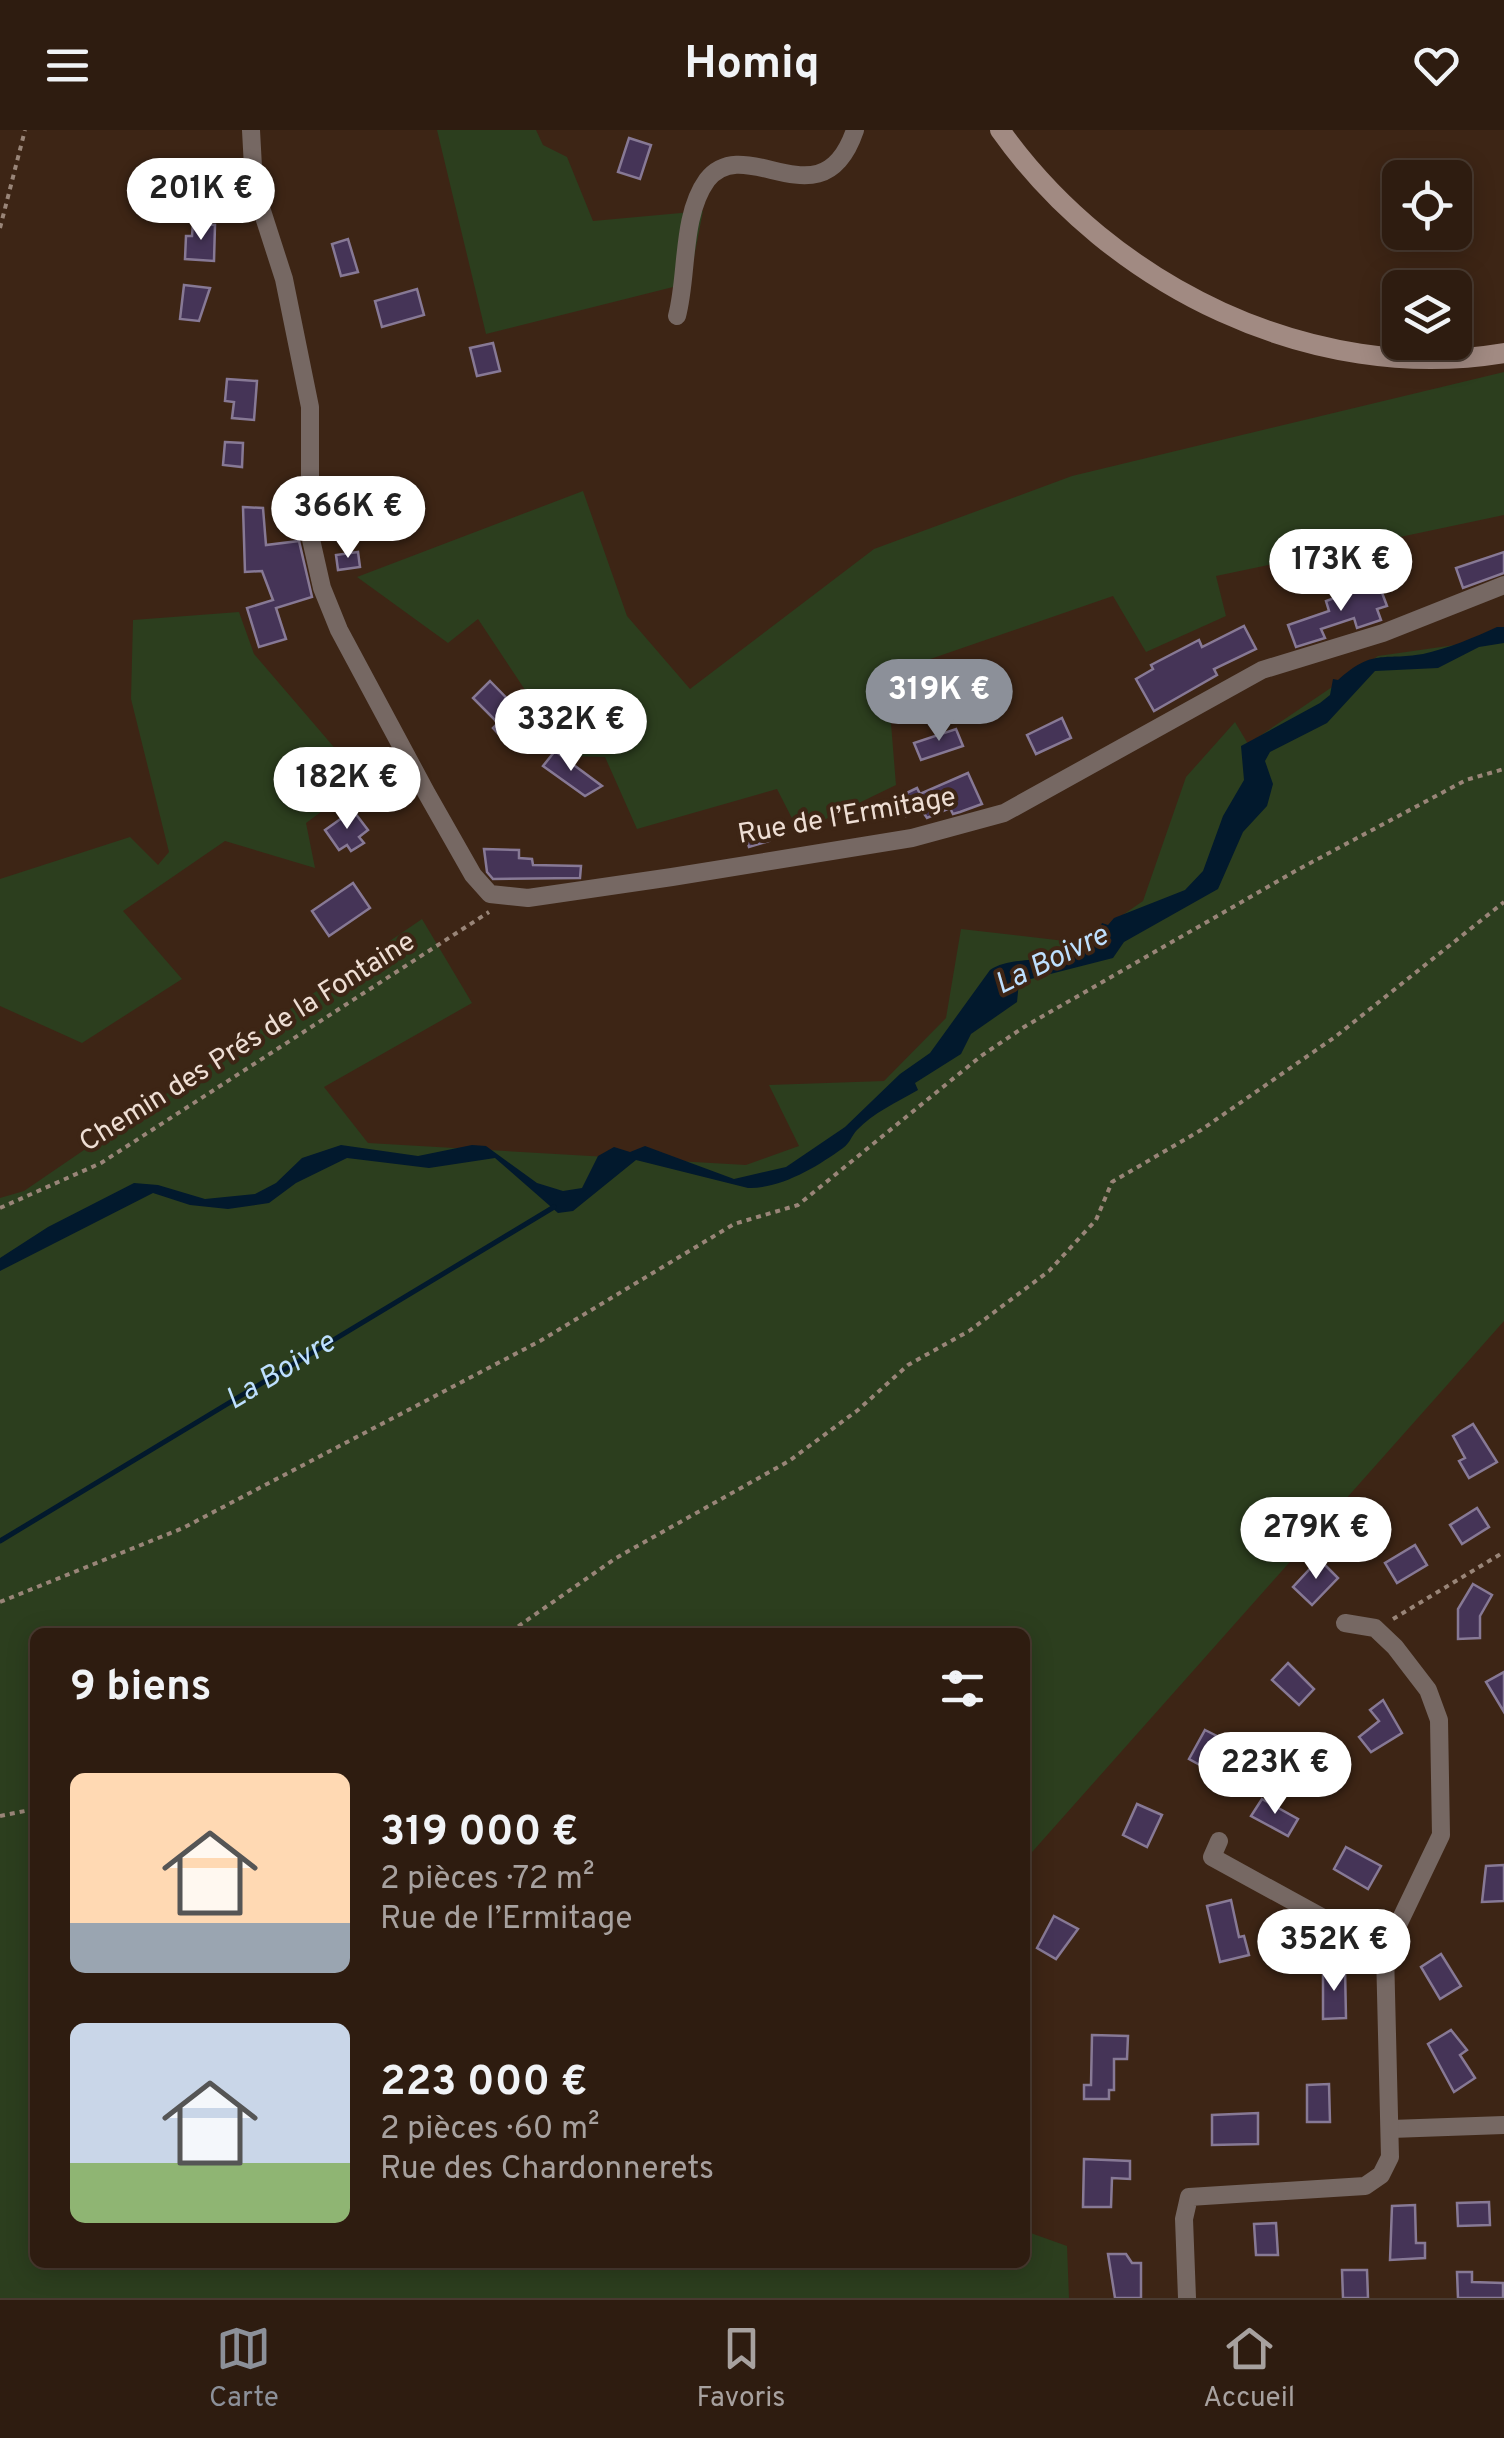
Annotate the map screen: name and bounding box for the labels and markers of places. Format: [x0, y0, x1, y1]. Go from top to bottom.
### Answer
pin: 201K € [120, 158, 282, 243]
pin: 366K € [267, 476, 429, 561]
pin: 173K € [1260, 529, 1422, 614]
pin: 319K € [858, 659, 1020, 744]
pin: 332K € [490, 689, 652, 774]
pin: 182K € [266, 747, 428, 832]
pin: 279K € [1235, 1497, 1397, 1582]
pin: 223K € [1194, 1732, 1356, 1817]
pin: 352K € [1253, 1909, 1415, 1994]

